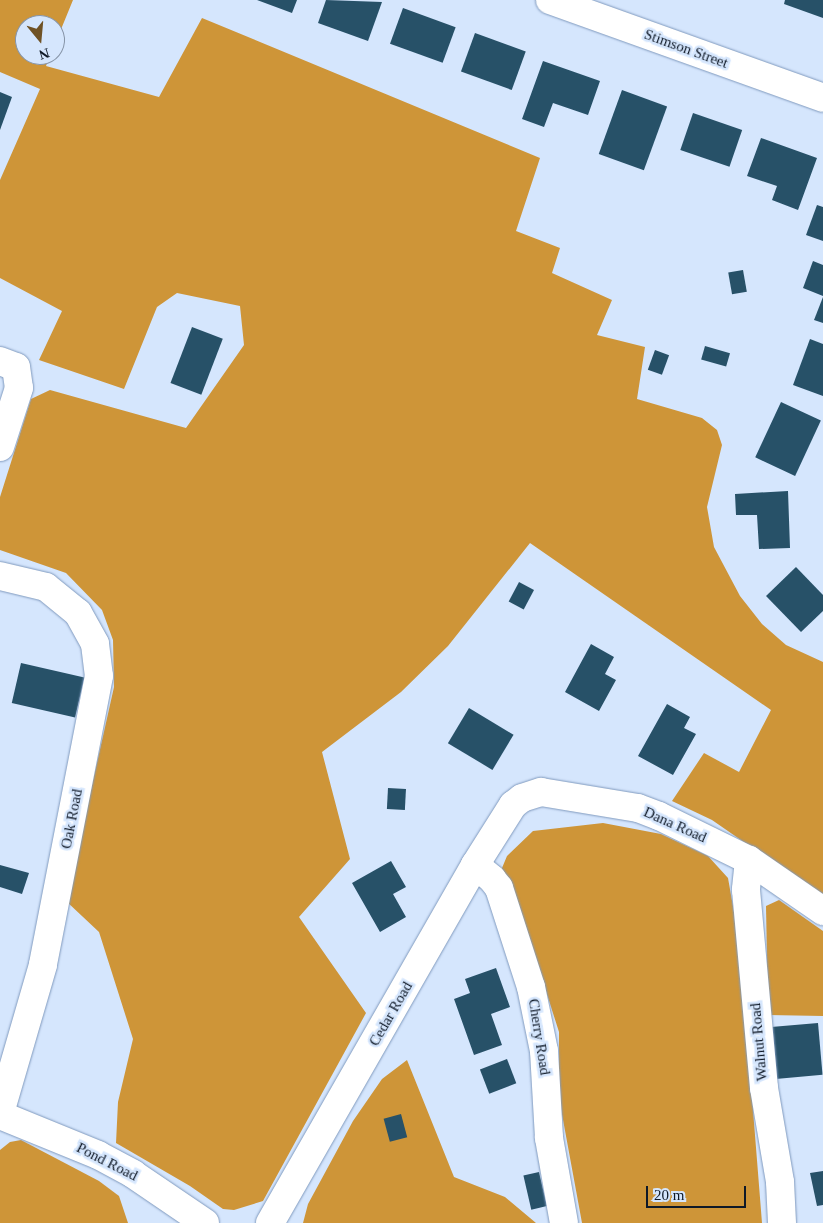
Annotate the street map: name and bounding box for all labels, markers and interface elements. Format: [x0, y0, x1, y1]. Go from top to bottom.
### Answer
north arrow [15, 15, 65, 65]
street label: Stimson Street [642, 26, 730, 72]
text: N [37, 45, 51, 63]
street label: Oak Road [57, 788, 87, 850]
street label: Dana Road [641, 803, 709, 847]
street label: Cedar Road [365, 979, 417, 1049]
street label: Cherry Road [524, 998, 554, 1076]
street label: Walnut Road [747, 1002, 771, 1082]
street label: Pond Road [73, 1139, 141, 1185]
scale bar [648, 1176, 748, 1208]
text: 20 m [654, 1187, 684, 1203]

